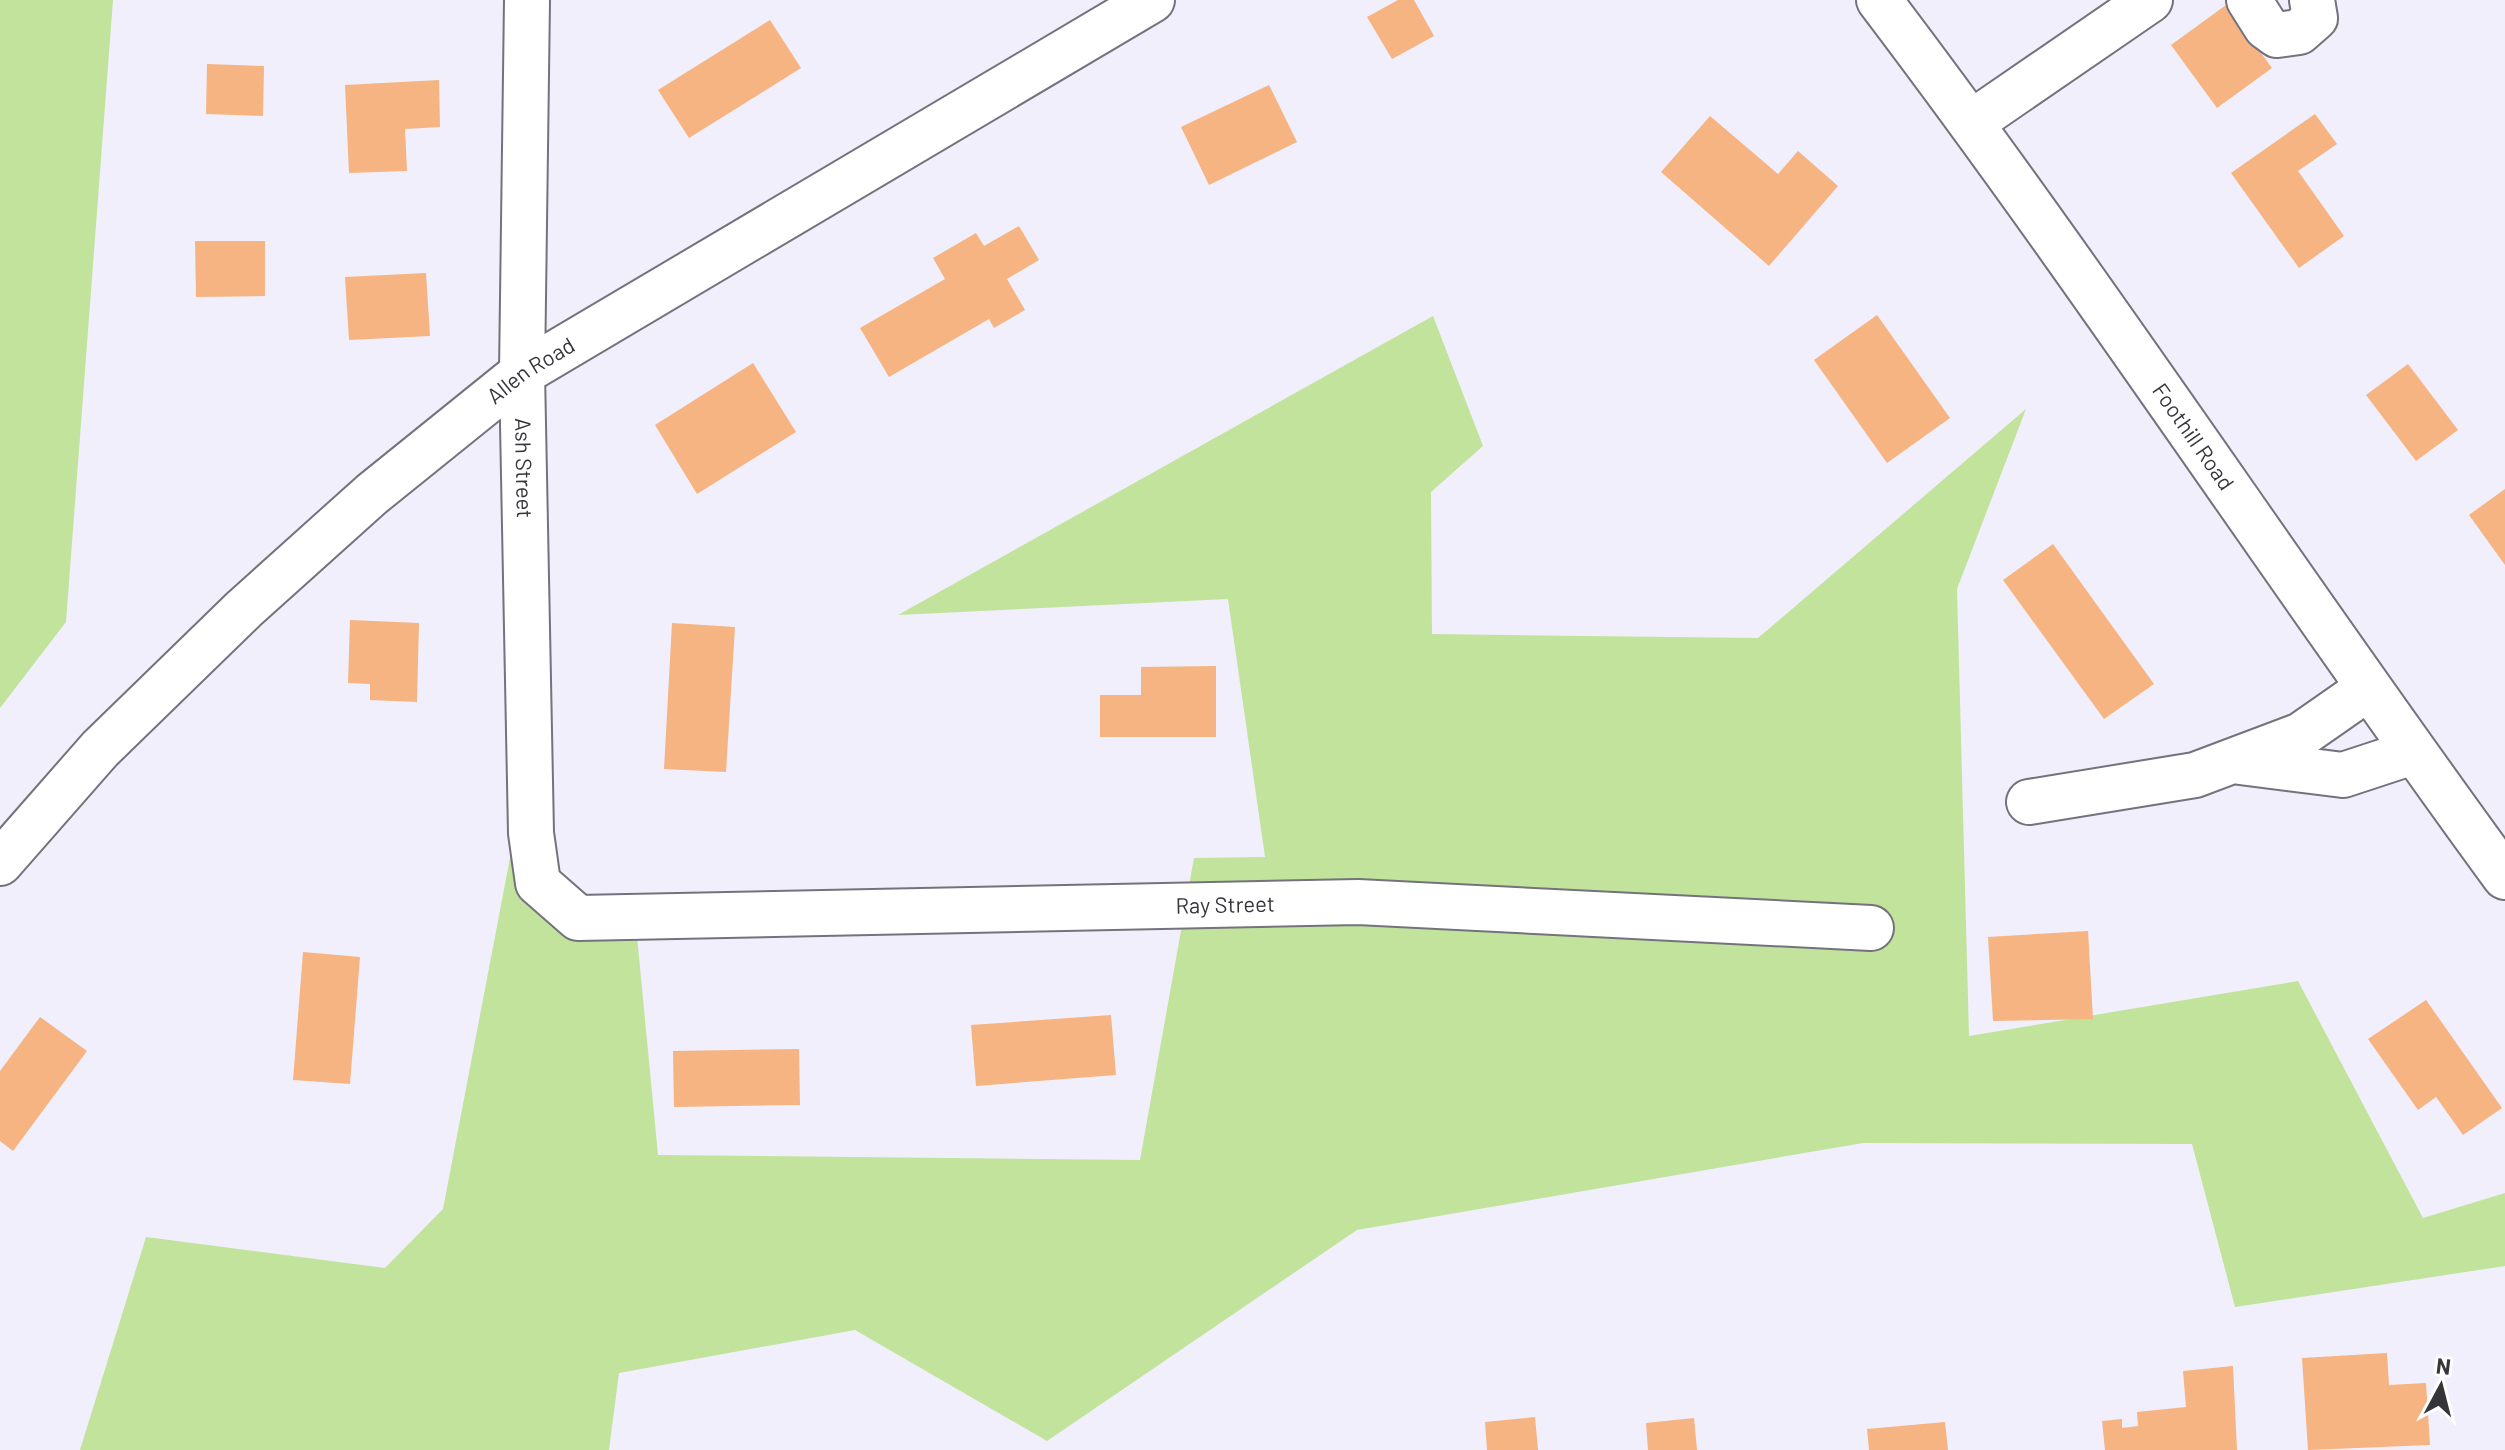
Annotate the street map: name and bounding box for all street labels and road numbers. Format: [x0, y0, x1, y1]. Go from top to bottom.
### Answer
street label: Allen Road [481, 331, 579, 408]
street label: Foothill Road [2148, 378, 2240, 494]
street label: Ash Street [511, 418, 539, 518]
street label: Ray Street [1175, 890, 1275, 918]

